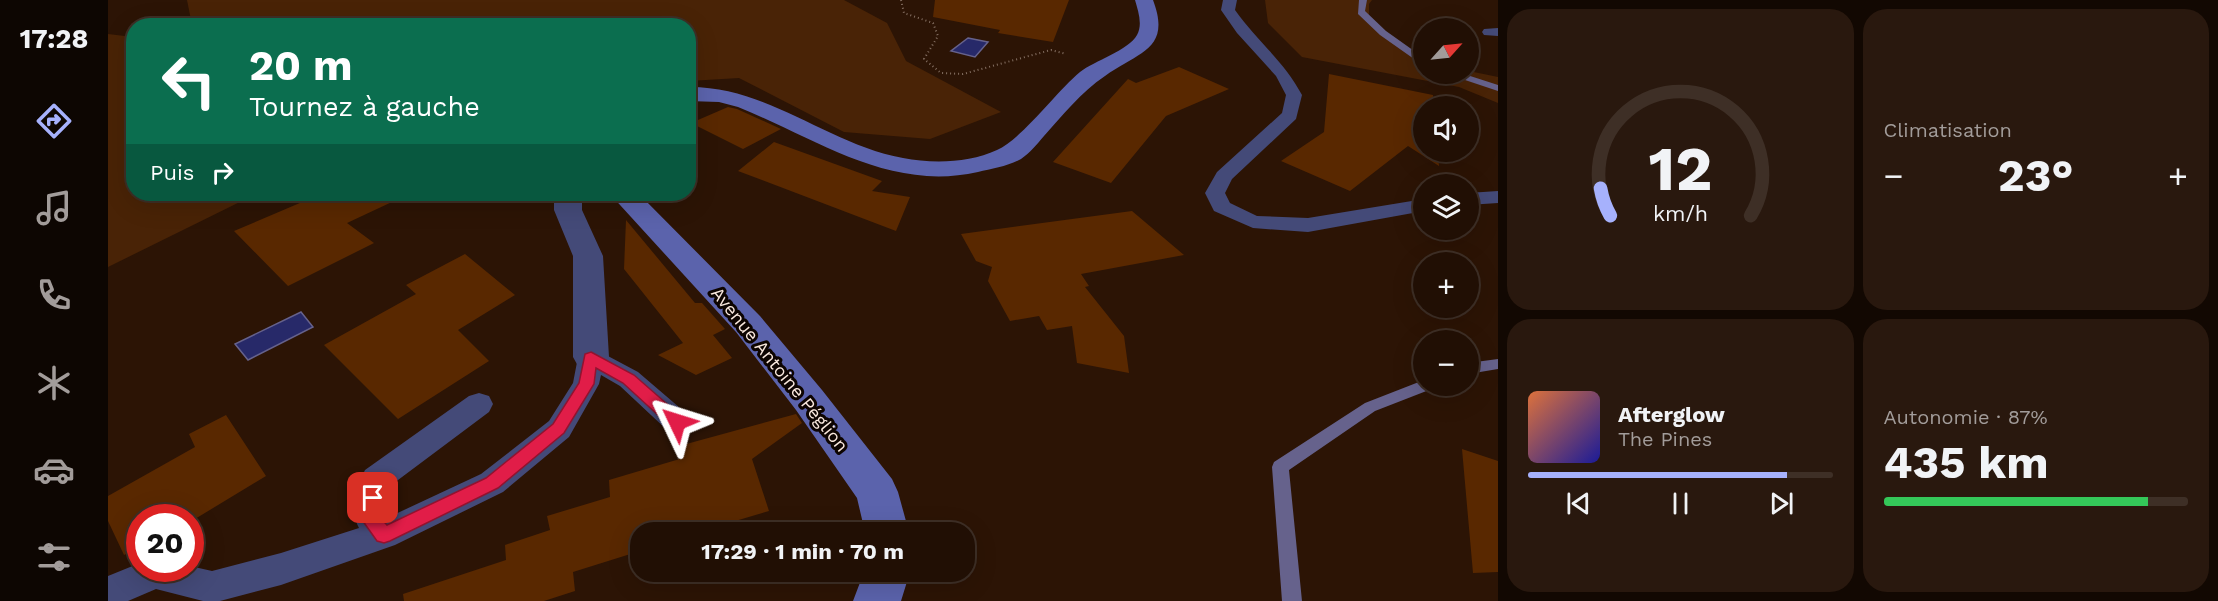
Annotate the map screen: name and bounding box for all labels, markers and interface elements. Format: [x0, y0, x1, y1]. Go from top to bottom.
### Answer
north arrow [1413, 18, 1479, 84]
map controls [1413, 18, 1479, 396]
text: 17:28 [20, 23, 88, 55]
text: 20 m [249, 41, 353, 90]
icon: left [150, 42, 228, 120]
text: Tournez à gauche [249, 91, 480, 123]
button: sound [1413, 96, 1479, 162]
icon: directions [33, 100, 75, 142]
text: Climatisation [1884, 118, 2012, 142]
text: 12 [1648, 132, 1712, 205]
text: 23° [1998, 149, 2074, 202]
icon: right [206, 156, 239, 189]
text: − [1884, 156, 1903, 195]
text: + [2168, 156, 2188, 195]
text: Puis [150, 160, 194, 185]
button: layers [1413, 174, 1479, 240]
icon: music [33, 187, 75, 229]
text: km/h [1653, 202, 1708, 227]
button: + [1413, 252, 1479, 318]
icon: phone [33, 274, 75, 316]
street label: Avenue Antoine Péglion [707, 282, 853, 456]
button: − [1413, 330, 1479, 396]
icon: climate [33, 362, 75, 404]
position arrow [645, 390, 709, 454]
text: Afterglow [1618, 402, 1725, 427]
text: Autonomie · 87% [1884, 405, 2048, 429]
text: The Pines [1618, 427, 1712, 451]
text: 435 km [1884, 436, 2049, 489]
icon: car [33, 449, 75, 491]
pin [347, 472, 398, 523]
icon: arrive [356, 481, 389, 514]
icon: previous [1562, 487, 1595, 520]
icon: pause [1664, 487, 1697, 520]
icon: next [1765, 487, 1798, 520]
speed limit sign: 20 [126, 504, 204, 582]
icon: filters [33, 536, 75, 578]
text: 17:29 · 1 min · 70 m [701, 539, 904, 564]

